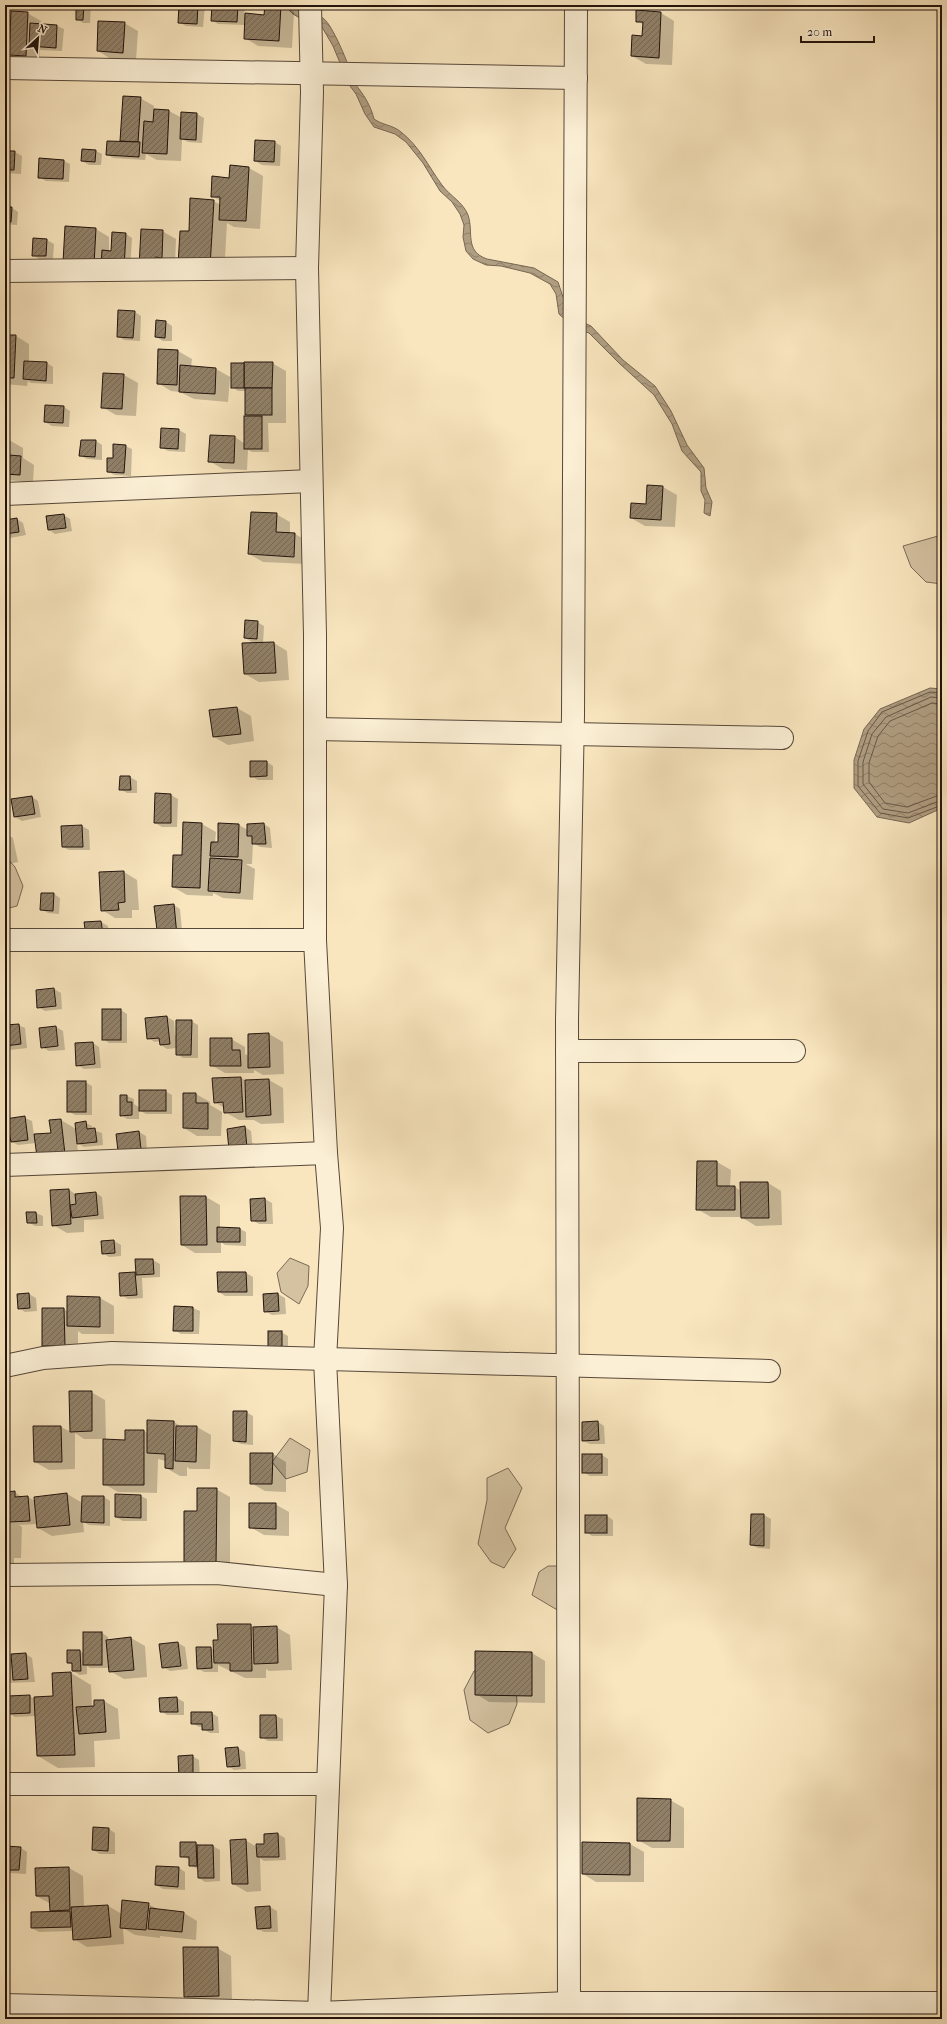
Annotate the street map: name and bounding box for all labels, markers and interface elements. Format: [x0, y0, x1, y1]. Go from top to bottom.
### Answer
north arrow [18, 18, 58, 58]
scale bar [801, 18, 874, 44]
text: N [36, 22, 49, 37]
text: 20 m [807, 25, 832, 39]

